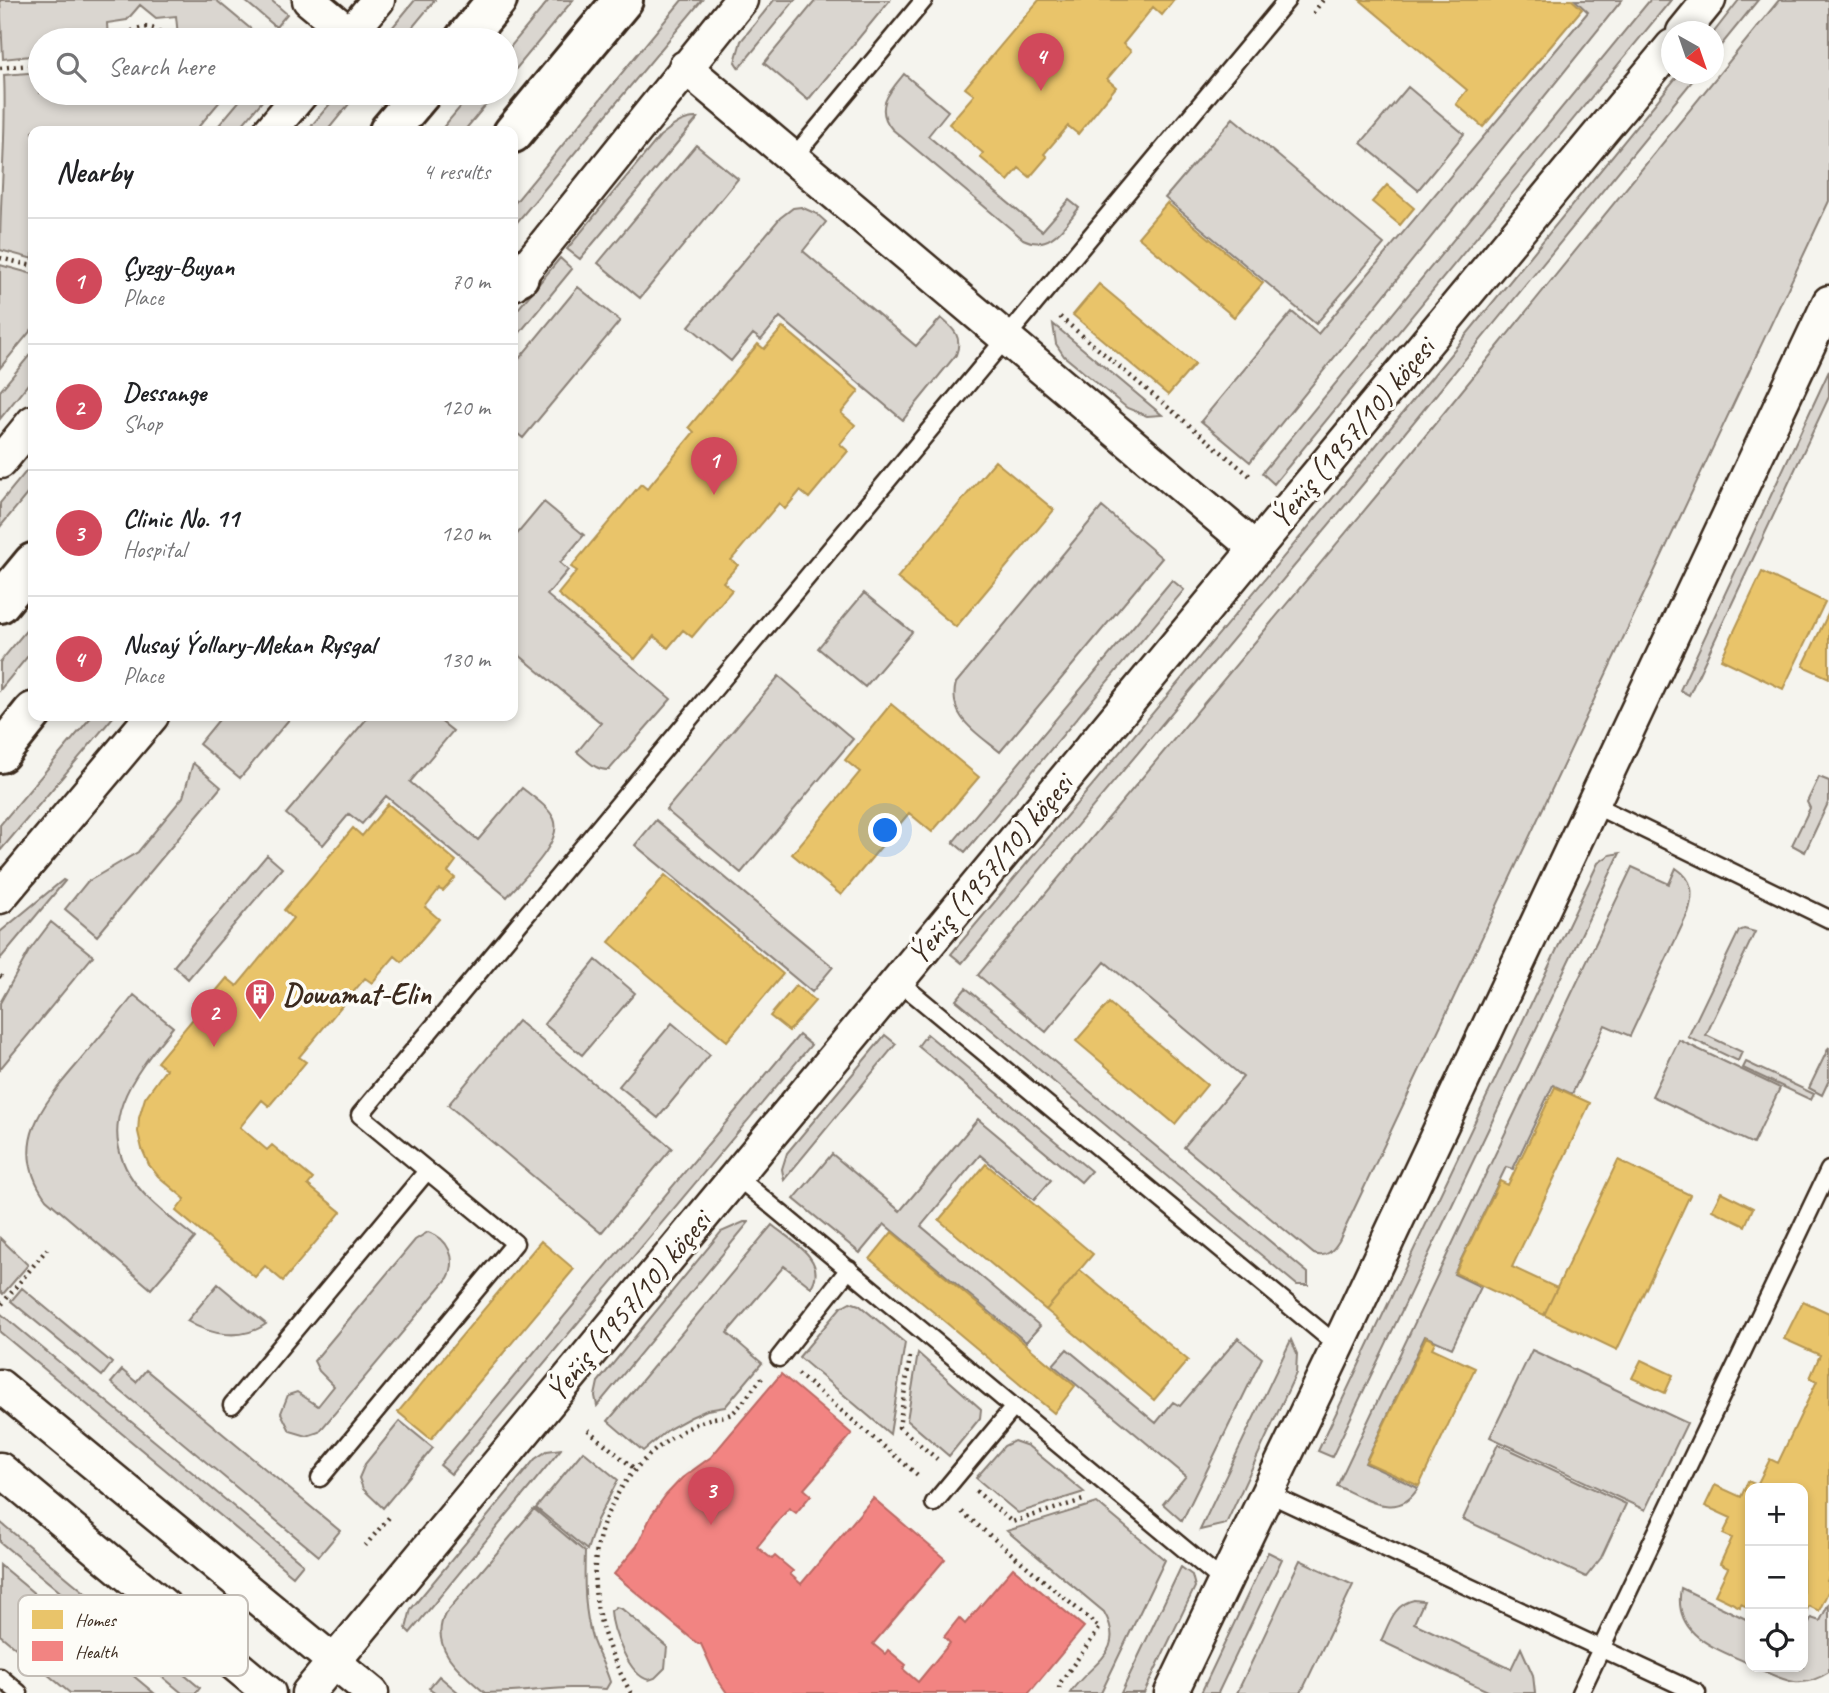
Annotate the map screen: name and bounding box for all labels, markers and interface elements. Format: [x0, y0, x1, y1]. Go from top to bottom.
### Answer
north arrow [1661, 21, 1724, 84]
search box [28, 28, 518, 105]
pin: 4 [1018, 33, 1064, 91]
icon: search [52, 48, 90, 86]
text: Search here [108, 50, 214, 83]
text: Nearby [56, 153, 132, 191]
text: 4 results [423, 157, 490, 186]
text: Çyzgy-Buyan [123, 250, 234, 283]
text: 1 [74, 267, 84, 296]
text: 70 m [451, 267, 490, 296]
text: Place [123, 283, 163, 312]
street label: Ýeňiş (1957/10) köçesi [1261, 327, 1445, 536]
text: Dessange [123, 376, 206, 409]
text: 2 [74, 393, 84, 422]
text: 120 m [441, 393, 490, 422]
text: Shop [123, 409, 162, 438]
pin: 1 [691, 437, 737, 495]
text: Clinic No. 11 [123, 502, 239, 535]
text: 3 [74, 519, 84, 548]
text: 120 m [441, 519, 490, 548]
text: Hospital [123, 535, 186, 564]
text: Nusaý Ýollary-Mekan Rysgal [123, 628, 376, 661]
text: 4 [74, 645, 84, 674]
text: 130 m [441, 645, 490, 674]
text: Place [123, 661, 163, 690]
street label: Ýeňiş (1957/10) köçesi [899, 763, 1083, 972]
your location [868, 813, 902, 847]
place label: Dowamat-Elin [283, 975, 432, 1013]
building icon: Dowamat-Elin [243, 977, 277, 1021]
pin: 2 [191, 989, 237, 1047]
street label: Ýeňiş (1957/10) köçesi [537, 1200, 721, 1409]
pin: 3 [688, 1467, 734, 1525]
map controls [1745, 1483, 1808, 1672]
button: + [1745, 1483, 1808, 1546]
button: − [1745, 1546, 1808, 1609]
legend [18, 1595, 248, 1676]
text: Homes [75, 1608, 117, 1632]
button: locate [1745, 1609, 1808, 1672]
text: Health [75, 1640, 118, 1664]

